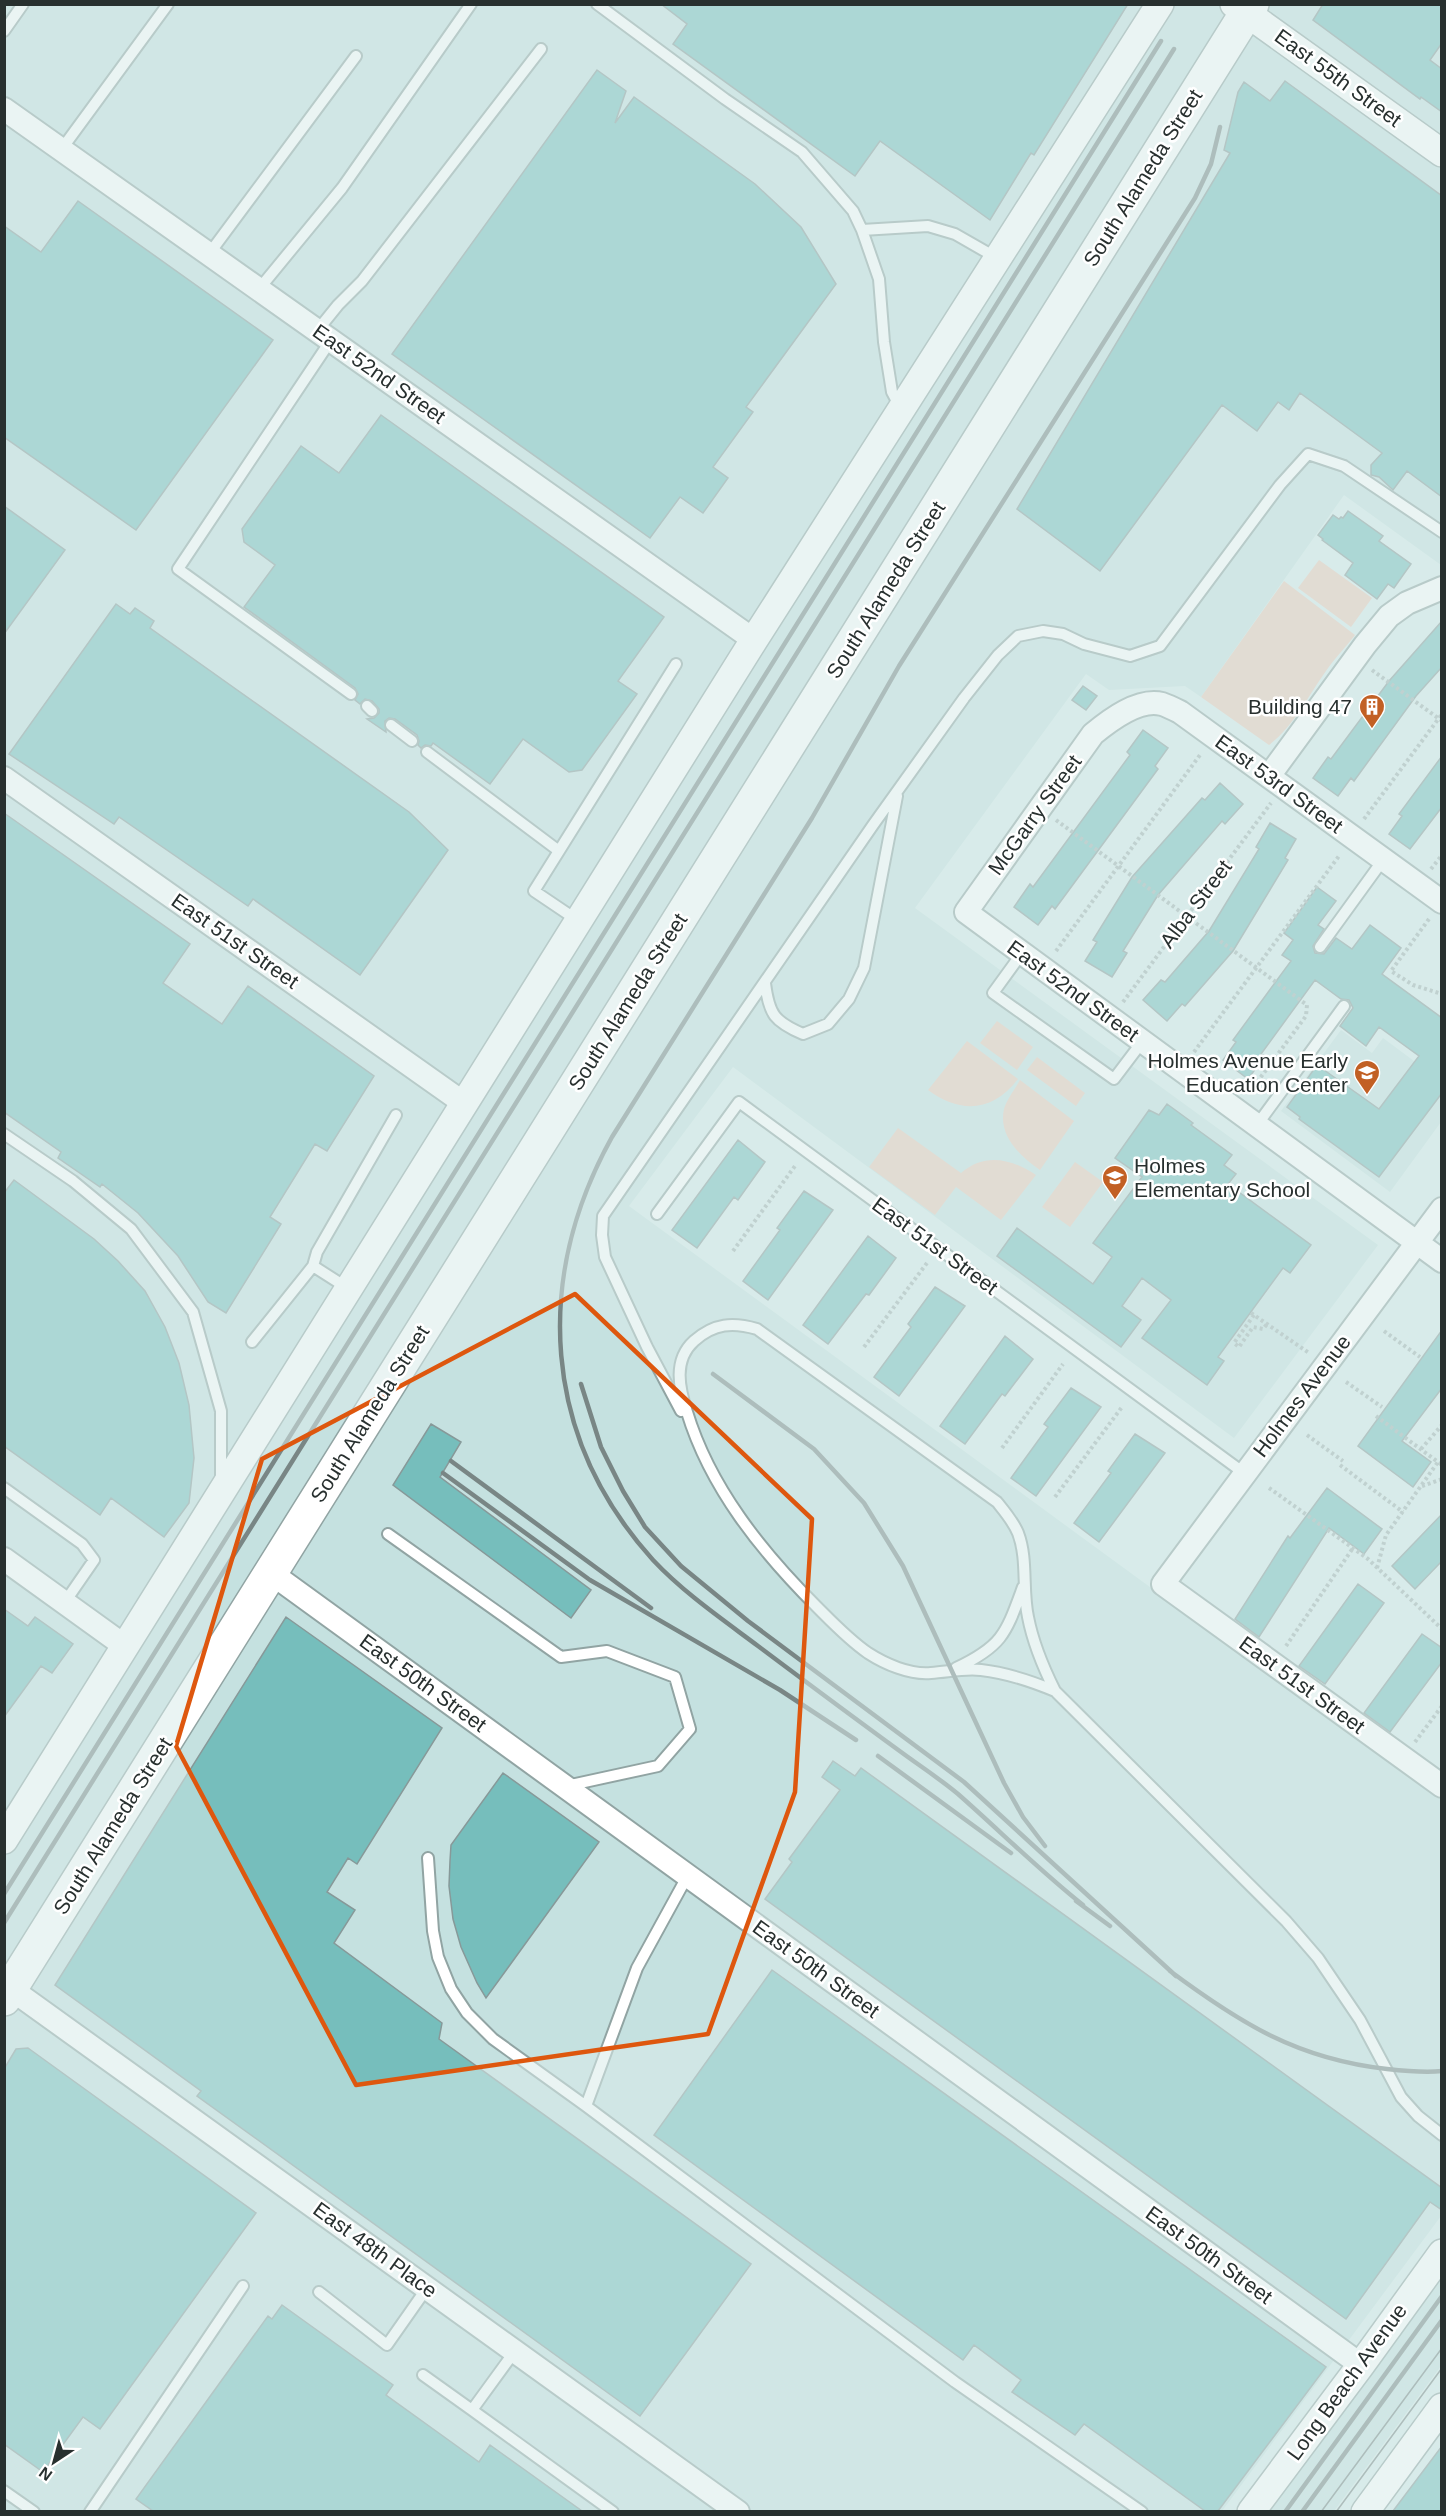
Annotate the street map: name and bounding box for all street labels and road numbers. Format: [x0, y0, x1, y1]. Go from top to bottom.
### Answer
street label: East 55th Street [1271, 24, 1406, 131]
street label: South Alameda Street [1079, 85, 1207, 270]
street label: East 52nd Street [309, 319, 450, 428]
street label: South Alameda Street [822, 497, 950, 682]
street label: East 53rd Street [1211, 730, 1348, 838]
street label: McGarry Street [983, 750, 1086, 879]
street label: Alba Street [1155, 855, 1236, 952]
street label: East 51st Street [167, 888, 303, 993]
street label: South Alameda Street [564, 909, 692, 1094]
street label: East 52nd Street [1003, 935, 1143, 1046]
street label: East 51st Street [868, 1192, 1003, 1299]
street label: South Alameda Street [306, 1321, 434, 1506]
street label: Holmes Avenue [1248, 1330, 1355, 1461]
street label: East 50th Street [356, 1629, 491, 1736]
street label: East 51st Street [1235, 1631, 1370, 1738]
street label: South Alameda Street [49, 1733, 177, 1918]
street label: East 50th Street [749, 1915, 884, 2022]
street label: East 48th Place [309, 2197, 442, 2302]
street label: East 50th Street [1142, 2201, 1277, 2308]
street label: Long Beach Avenue [1282, 2299, 1411, 2464]

